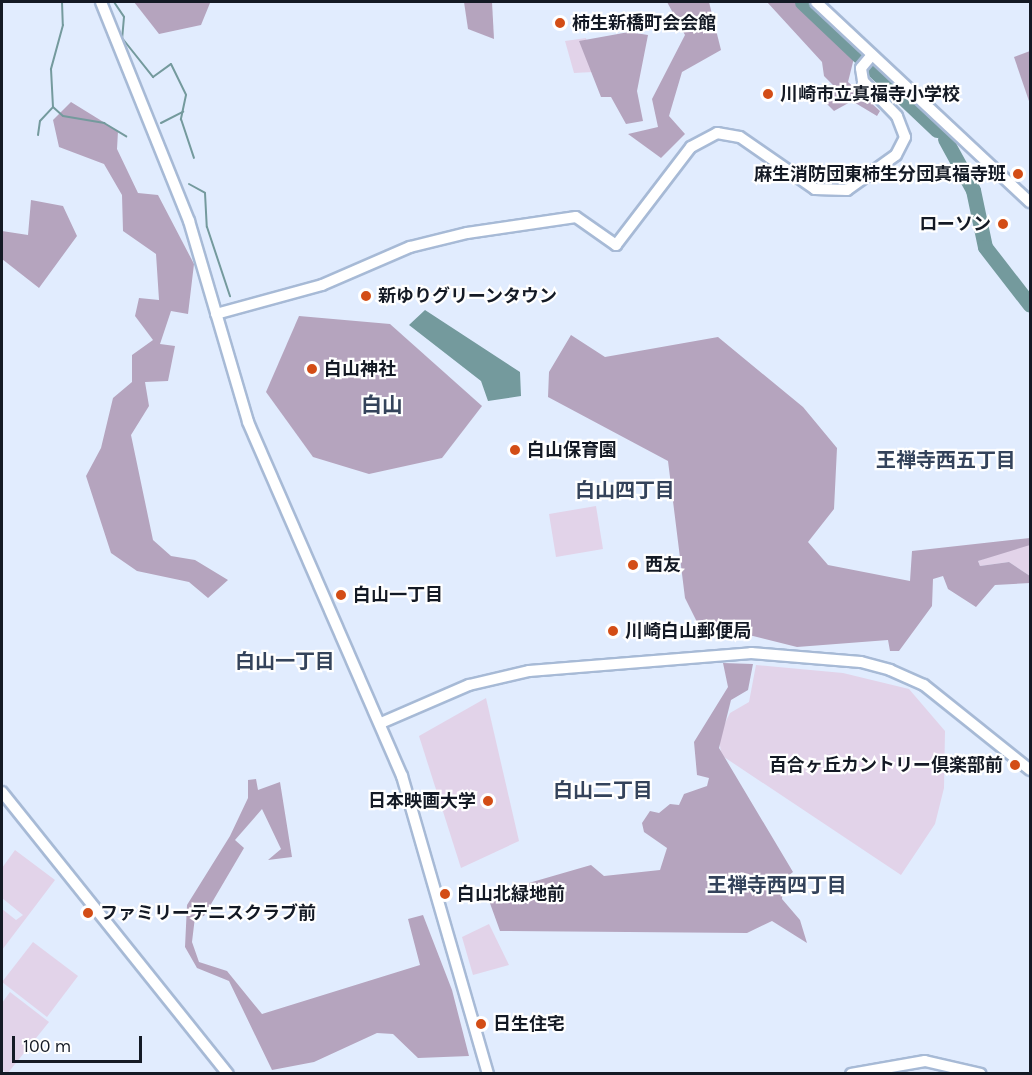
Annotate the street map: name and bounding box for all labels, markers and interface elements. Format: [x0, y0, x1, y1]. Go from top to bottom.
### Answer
place label: 柿生新橋町会会館 [572, 12, 716, 34]
marker: 柿生新橋町会会館 [553, 16, 567, 30]
place label: 川崎市立真福寺小学校 [780, 83, 960, 105]
marker: 川崎市立真福寺小学校 [761, 87, 775, 101]
place label: 麻生消防団東柿生分団真福寺班 [754, 163, 1006, 185]
marker: 麻生消防団東柿生分団真福寺班 [1011, 167, 1025, 181]
place label: ローソン [919, 213, 991, 235]
marker: ローソン [996, 217, 1010, 231]
place label: 新ゆりグリーンタウン [378, 285, 558, 307]
marker: 新ゆりグリーンタウン [359, 289, 373, 303]
place label: 白山神社 [324, 358, 396, 380]
marker: 白山神社 [305, 362, 319, 376]
district label: 白山 [361, 392, 403, 418]
place label: 白山保育園 [527, 439, 617, 461]
marker: 白山保育園 [508, 443, 522, 457]
district label: 王禅寺西五丁目 [876, 448, 1016, 472]
district label: 白山四丁目 [575, 478, 675, 502]
place label: 西友 [645, 554, 681, 576]
marker: 西友 [626, 558, 640, 572]
place label: 白山一丁目 [353, 584, 443, 606]
marker: 白山一丁目 [334, 588, 348, 602]
place label: 川崎白山郵便局 [625, 620, 751, 642]
marker: 川崎白山郵便局 [606, 624, 620, 638]
district label: 白山一丁目 [235, 649, 335, 673]
place label: 百合ヶ丘カントリー倶楽部前 [769, 754, 1003, 776]
marker: 百合ヶ丘カントリー倶楽部前 [1008, 758, 1022, 772]
district label: 白山二丁目 [553, 778, 653, 802]
place label: 日本映画大学 [368, 790, 476, 812]
marker: 日本映画大学 [481, 794, 495, 808]
district label: 王禅寺西四丁目 [707, 873, 847, 897]
place label: 白山北緑地前 [457, 883, 565, 905]
marker: 白山北緑地前 [438, 887, 452, 901]
place label: ファミリーテニスクラブ前 [100, 902, 316, 924]
marker: ファミリーテニスクラブ前 [81, 906, 95, 920]
place label: 日生住宅 [493, 1013, 565, 1035]
marker: 日生住宅 [474, 1017, 488, 1031]
scale bar [15, 1024, 146, 1062]
text: 100 m [23, 1035, 71, 1057]

